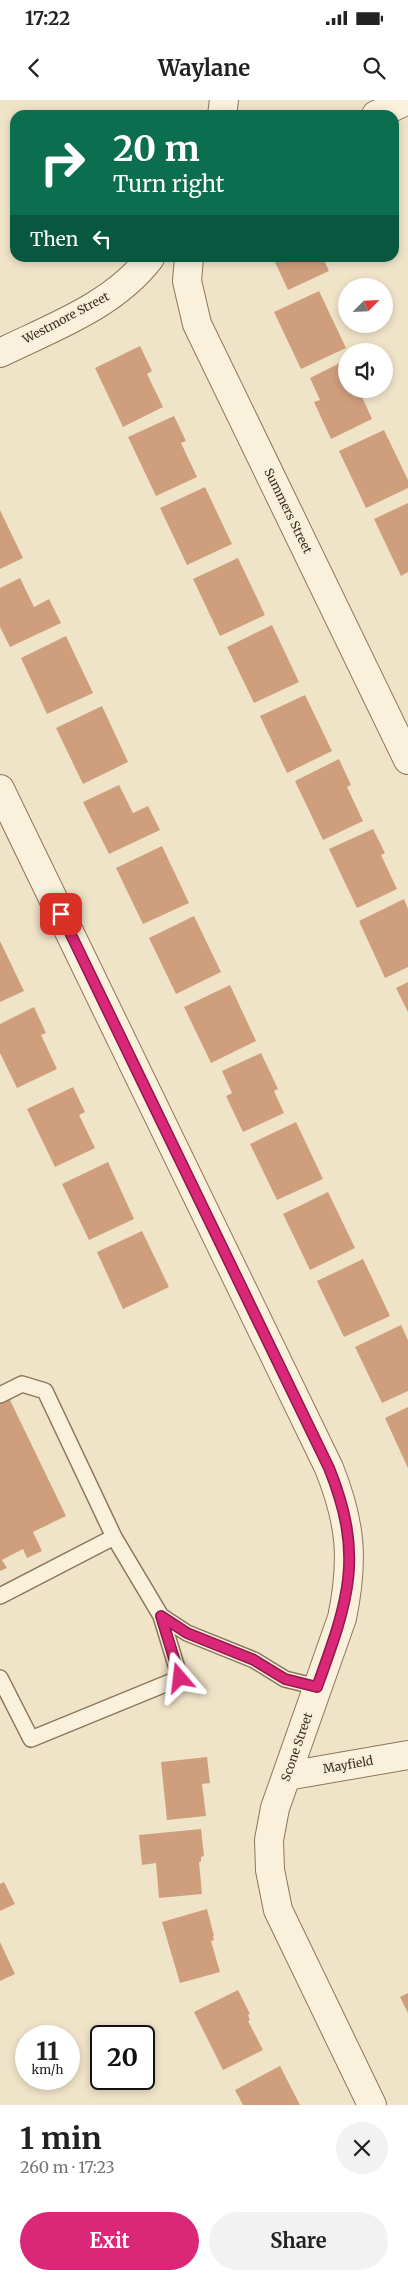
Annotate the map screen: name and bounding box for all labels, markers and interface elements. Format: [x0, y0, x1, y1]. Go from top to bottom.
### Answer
text: 17:22 [25, 6, 70, 30]
icon: back [20, 54, 48, 82]
text: Waylane [158, 54, 250, 82]
icon: search [360, 54, 388, 82]
text: 20 m [113, 127, 200, 171]
icon: right [30, 130, 95, 195]
text: Turn right [113, 170, 224, 198]
icon: left [88, 225, 116, 253]
text: Then [30, 227, 78, 251]
north arrow [338, 278, 392, 332]
map controls [338, 278, 393, 398]
street label: Westmore Street [19, 288, 112, 347]
button: sound [338, 343, 393, 398]
street label: Summers Street [261, 466, 316, 556]
pin [40, 893, 82, 935]
icon: arrive [47, 900, 75, 928]
position arrow [153, 1651, 205, 1703]
street label: Scone Street [278, 1710, 315, 1783]
street label: Mayfield [322, 1753, 374, 1776]
speed limit sign: 20 [90, 2025, 155, 2090]
text: 11 [36, 2035, 59, 2067]
text: km/h [32, 2062, 63, 2077]
text: 1 min [20, 2119, 102, 2157]
button: close [336, 2122, 388, 2174]
text: 260 m · 17:23 [20, 2157, 115, 2177]
button: Exit [20, 2212, 199, 2270]
button: Share [209, 2212, 388, 2270]

